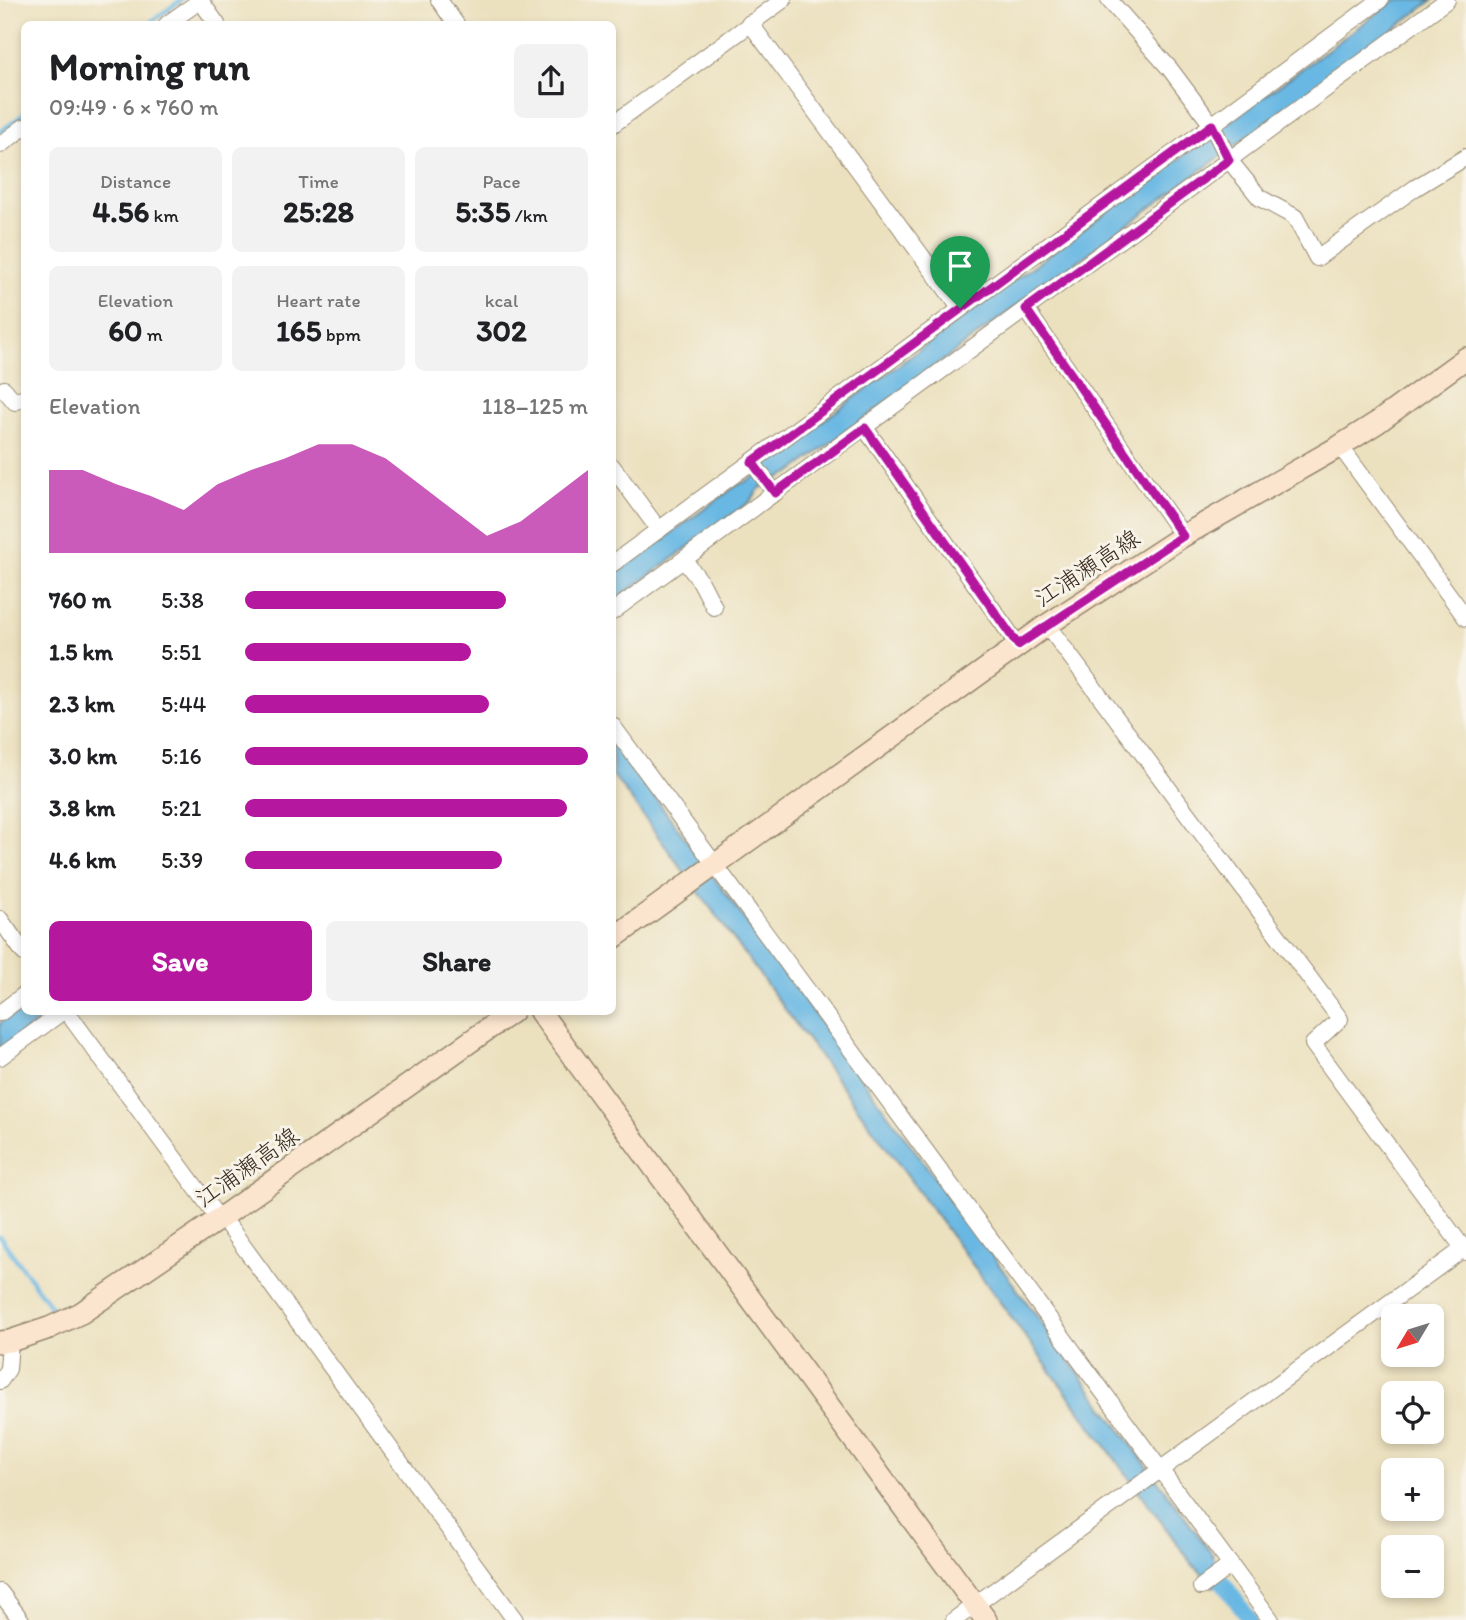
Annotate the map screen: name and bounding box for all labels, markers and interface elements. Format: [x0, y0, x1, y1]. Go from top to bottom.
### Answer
text: Morning run [49, 44, 250, 90]
button: share [514, 44, 588, 118]
text: 09:49 · 6 × 760 m [49, 93, 219, 121]
text: Distance [100, 170, 171, 193]
text: Time [298, 170, 339, 193]
text: Pace [482, 170, 521, 193]
text: 4.56 [92, 193, 149, 230]
text: 25:28 [283, 193, 354, 230]
text: 5:35 [455, 193, 510, 230]
text: km [149, 204, 179, 227]
text: /km [510, 204, 548, 227]
pin [930, 236, 990, 308]
icon: arrive [941, 247, 979, 285]
text: Elevation [98, 289, 173, 312]
text: Heart rate [276, 289, 361, 312]
text: kcal [485, 289, 518, 312]
text: 60 [108, 312, 143, 349]
text: 165 [276, 312, 322, 349]
text: 302 [476, 312, 527, 349]
text: m [143, 323, 163, 346]
text: bpm [322, 323, 361, 346]
text: Elevation [49, 392, 140, 420]
text: 118–125 m [482, 392, 588, 420]
street label: 江浦瀬高線 [1029, 523, 1145, 612]
text: 760 m [49, 586, 111, 614]
text: 5:38 [161, 586, 204, 614]
text: 1.5 km [49, 638, 113, 666]
text: 5:51 [161, 638, 201, 666]
text: 2.3 km [49, 690, 115, 718]
text: 5:44 [161, 690, 206, 718]
text: 3.0 km [49, 742, 117, 770]
text: 5:16 [161, 742, 202, 770]
text: 3.8 km [49, 794, 115, 822]
text: 5:21 [161, 794, 201, 822]
text: 4.6 km [49, 846, 116, 874]
text: 5:39 [161, 846, 203, 874]
button: Save [49, 921, 312, 1001]
button: Share [326, 921, 588, 1001]
street label: 江浦瀬高線 [189, 1120, 304, 1213]
north arrow [1381, 1304, 1444, 1367]
map controls [1381, 1304, 1444, 1598]
button: locate [1381, 1381, 1444, 1444]
button: + [1381, 1458, 1444, 1521]
button: − [1381, 1535, 1444, 1598]

